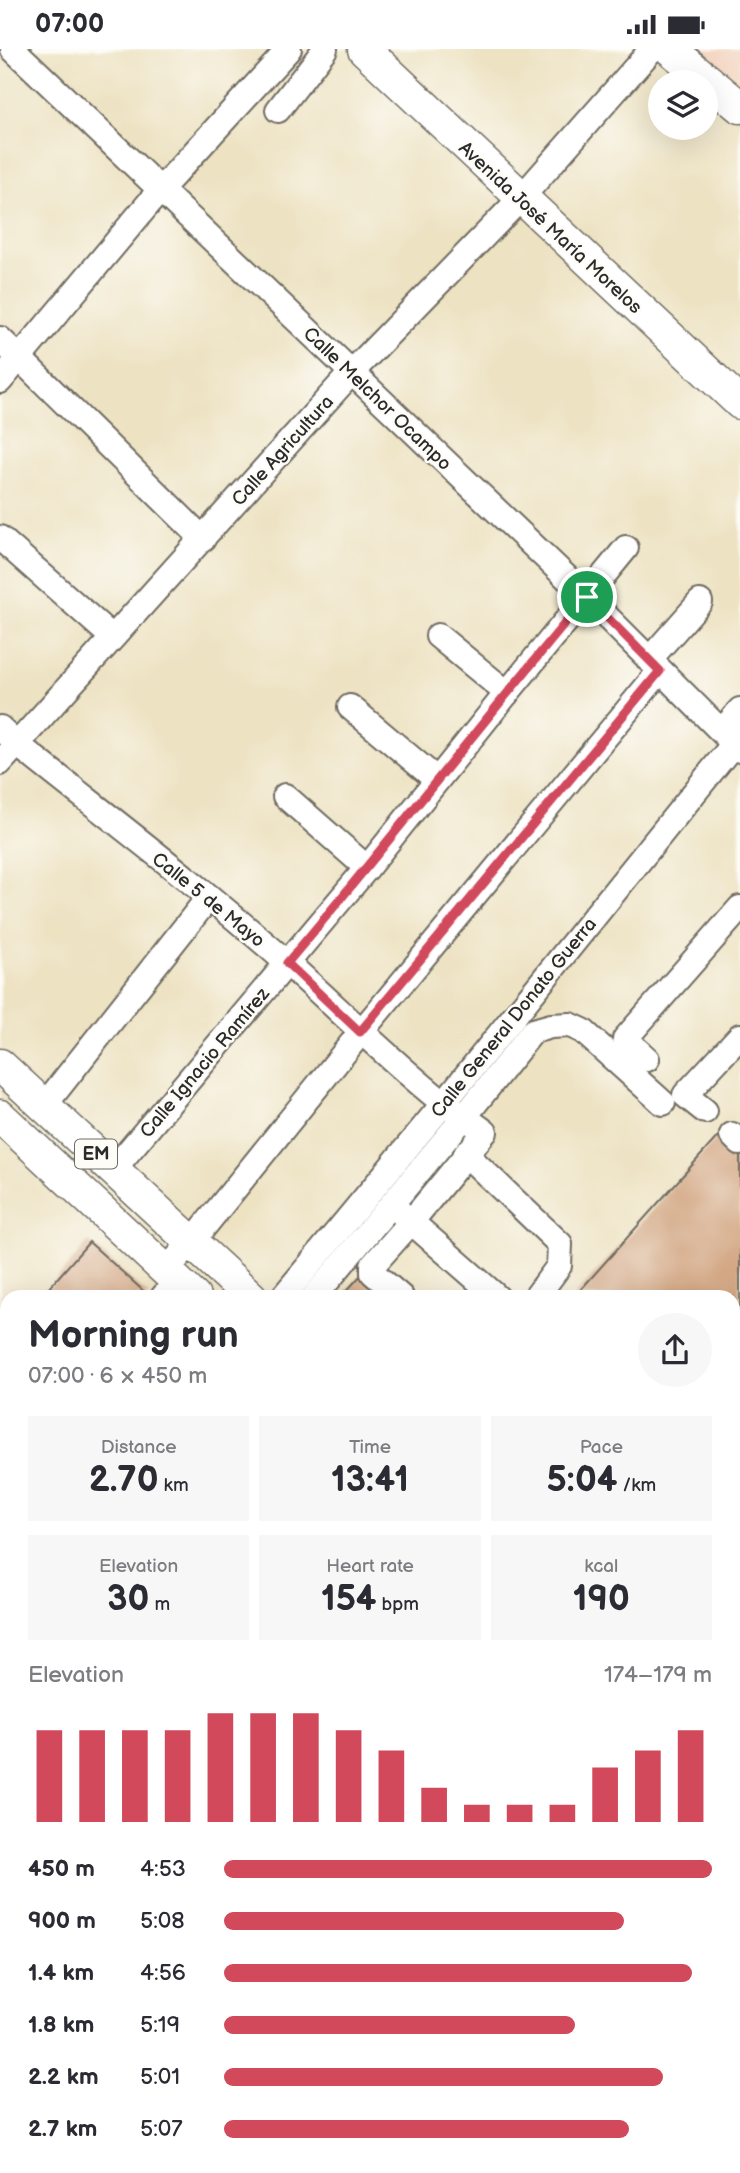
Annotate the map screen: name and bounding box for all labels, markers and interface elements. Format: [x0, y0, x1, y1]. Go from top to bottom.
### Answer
text: 07:00 [35, 9, 104, 40]
map controls [648, 70, 718, 140]
button: layers [648, 70, 718, 140]
street label: Avenida José María Morelos [454, 137, 646, 319]
street label: Calle Melchor Ocampo [298, 322, 456, 476]
street label: Calle Agricultura [227, 391, 339, 511]
pin [557, 567, 617, 627]
icon: arrive [568, 578, 606, 616]
street label: Calle 5 de Mayo [147, 848, 269, 953]
street label: Calle General Donato Guerra [426, 913, 602, 1122]
street label: Calle Ignacio Ramírez [136, 982, 275, 1143]
road number: EM [75, 1139, 117, 1169]
text: Morning run [28, 1313, 239, 1358]
button: share [638, 1313, 712, 1387]
text: 07:00 · 6 × 450 m [28, 1362, 207, 1390]
text: Distance [101, 1436, 177, 1459]
text: Time [349, 1436, 391, 1459]
text: Pace [580, 1436, 623, 1459]
text: 2.70 [89, 1459, 158, 1502]
text: 13:41 [331, 1459, 409, 1502]
text: 5:04 [546, 1459, 617, 1502]
text: km [158, 1474, 189, 1497]
text: /km [617, 1474, 656, 1497]
text: Elevation [99, 1555, 178, 1578]
text: Heart rate [326, 1555, 414, 1578]
text: kcal [584, 1555, 618, 1578]
text: 30 [107, 1578, 149, 1621]
text: 154 [321, 1578, 376, 1621]
text: 190 [573, 1578, 630, 1621]
text: m [149, 1593, 170, 1616]
text: bpm [376, 1593, 419, 1616]
text: Elevation [28, 1661, 124, 1689]
text: 174–179 m [604, 1661, 712, 1689]
text: 450 m [28, 1855, 95, 1883]
text: 4:53 [140, 1855, 186, 1883]
text: 900 m [28, 1907, 96, 1935]
text: 5:08 [140, 1907, 185, 1935]
text: 1.4 km [28, 1959, 94, 1987]
text: 4:56 [140, 1959, 186, 1987]
text: 1.8 km [28, 2011, 94, 2039]
text: 5:19 [140, 2011, 180, 2039]
text: 2.2 km [28, 2063, 99, 2091]
text: 5:01 [140, 2063, 180, 2091]
text: 2.7 km [28, 2115, 97, 2143]
text: 5:07 [140, 2115, 183, 2143]

